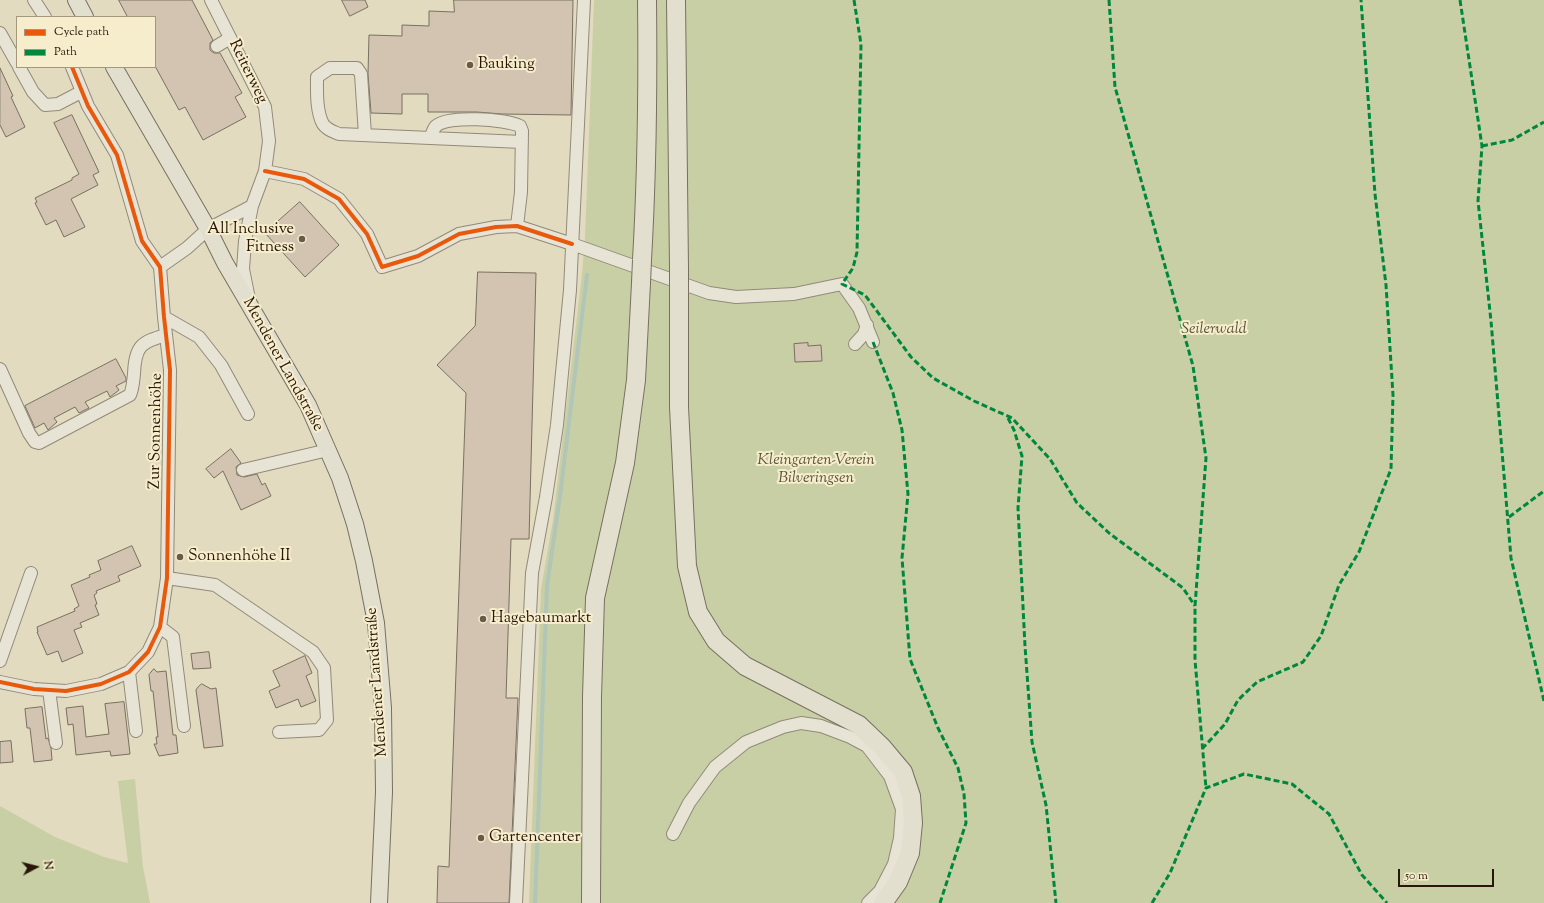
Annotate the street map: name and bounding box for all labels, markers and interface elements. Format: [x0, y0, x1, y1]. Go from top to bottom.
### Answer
legend [16, 16, 156, 68]
text: Cycle path [54, 23, 109, 41]
street label: Reiterweg [223, 37, 271, 107]
text: Path [54, 43, 77, 61]
place label: Bauking [478, 55, 535, 75]
marker: Bauking [465, 60, 475, 70]
place label: All Inclusive Fitness [207, 220, 294, 258]
marker: All Inclusive Fitness [297, 234, 307, 244]
street label: Mendener Landstraße [237, 295, 327, 435]
park label: Seilerwald [1181, 320, 1247, 340]
street label: Zur Sonnenhöhe [146, 373, 168, 489]
park label: Kleingarten-Verein Bilveringsen [757, 451, 875, 489]
place label: Sonnenhöhe II [188, 547, 290, 567]
marker: Sonnenhöhe II [175, 552, 185, 562]
street label: Mendener Landstraße [363, 606, 393, 758]
place label: Hagebaumarkt [491, 609, 591, 629]
marker: Hagebaumarkt [478, 614, 488, 624]
place label: Gartencenter [489, 828, 580, 848]
marker: Gartencenter [476, 833, 486, 843]
north arrow [16, 847, 56, 887]
text: N [39, 860, 56, 871]
scale bar [1400, 861, 1496, 887]
text: 50 m [1405, 867, 1428, 885]

